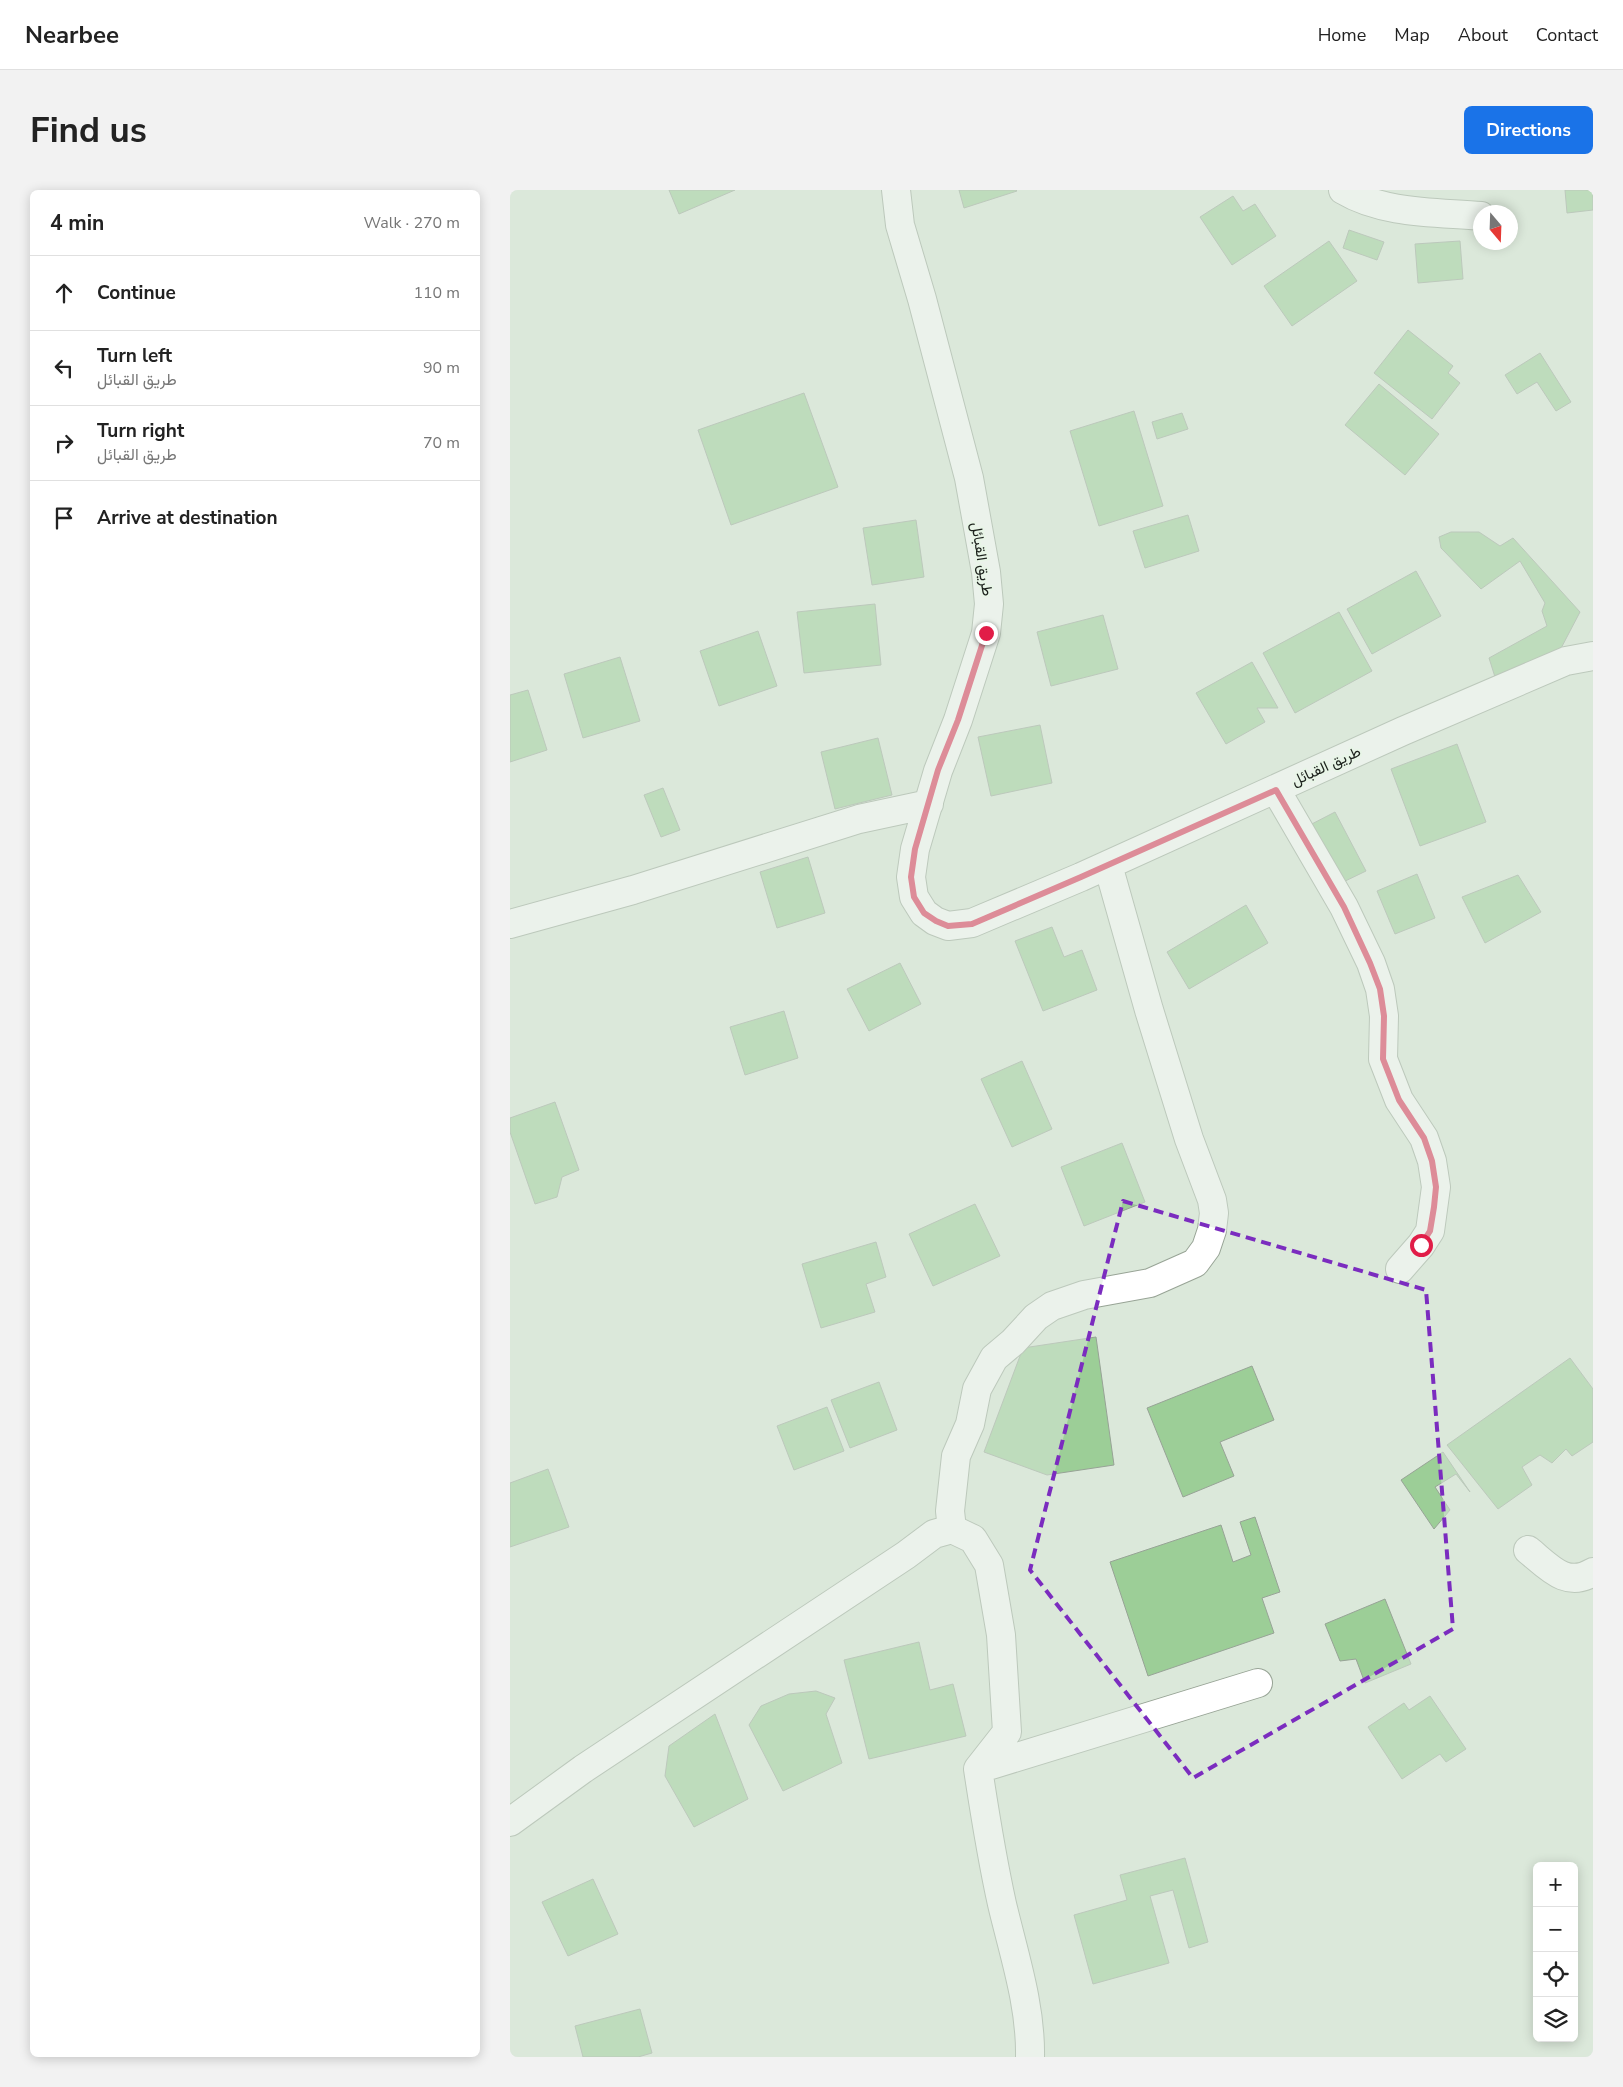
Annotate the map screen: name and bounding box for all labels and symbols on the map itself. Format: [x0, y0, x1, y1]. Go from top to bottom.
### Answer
north arrow [1473, 205, 1518, 250]
street label: طريق القبائل [966, 521, 998, 598]
route end [975, 622, 998, 645]
street label: طريق القبائل [1288, 741, 1364, 791]
route start [1410, 1234, 1433, 1257]

